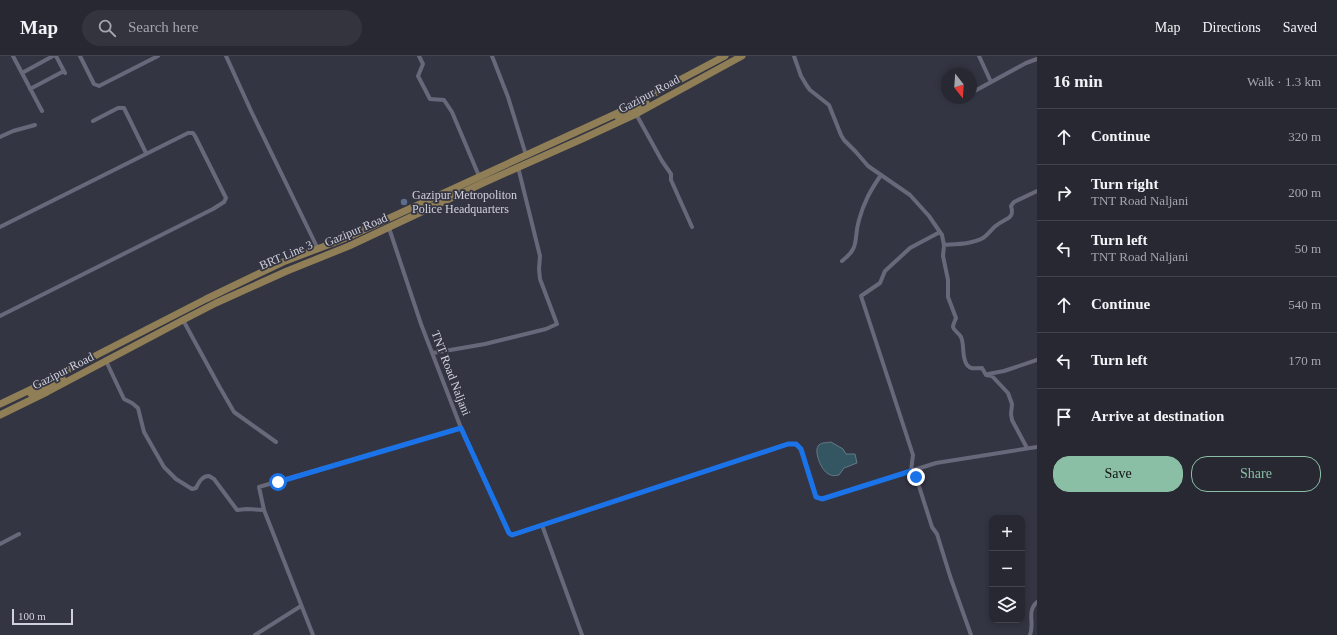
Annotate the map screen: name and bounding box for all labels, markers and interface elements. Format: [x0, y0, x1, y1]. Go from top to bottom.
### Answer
search box [82, 10, 362, 46]
text: Map [20, 17, 58, 38]
icon: search [96, 17, 118, 39]
text: Search here [128, 19, 198, 35]
text: Map [1155, 20, 1180, 35]
text: Directions [1202, 20, 1261, 35]
text: Saved [1283, 20, 1317, 35]
north arrow [941, 68, 977, 104]
street label: Gazipur Road [616, 72, 682, 116]
text: 16 min [1053, 72, 1103, 91]
text: Walk · 1.3 km [1247, 74, 1321, 89]
icon: ahead [1053, 126, 1075, 148]
text: Continue [1091, 128, 1150, 144]
text: 320 m [1288, 129, 1321, 144]
text: Turn right [1091, 176, 1158, 192]
icon: right [1053, 182, 1075, 204]
text: 200 m [1288, 185, 1321, 200]
place label: Gazipur Metropoliton Police Headquarters [412, 188, 517, 216]
text: TNT Road Naljani [1091, 193, 1188, 208]
marker: Gazipur Metropoliton Police Headquarters [399, 197, 409, 207]
street label: Gazipur Road [322, 210, 390, 250]
text: Turn left [1091, 232, 1148, 248]
street label: BRT Line 3 [257, 238, 315, 272]
icon: left [1053, 238, 1075, 260]
text: 50 m [1295, 241, 1321, 256]
text: TNT Road Naljani [1091, 249, 1188, 264]
icon: ahead [1053, 294, 1075, 316]
text: Continue [1091, 296, 1150, 312]
text: 540 m [1288, 297, 1321, 312]
street label: TNT Road Naljani [428, 329, 474, 418]
street label: Gazipur Road [30, 350, 96, 392]
icon: left [1053, 350, 1075, 372]
text: Turn left [1091, 352, 1148, 368]
text: 170 m [1288, 353, 1321, 368]
icon: arrive [1053, 406, 1075, 428]
text: Arrive at destination [1091, 408, 1224, 424]
button: Save [1053, 456, 1183, 492]
button: Share [1191, 456, 1321, 492]
route end [907, 468, 925, 486]
route start [269, 473, 287, 491]
map controls [989, 515, 1025, 623]
button: + [989, 515, 1025, 551]
button: − [989, 551, 1025, 587]
button: layers [989, 587, 1025, 623]
scale bar [12, 607, 73, 626]
text: 100 m [18, 610, 46, 622]

